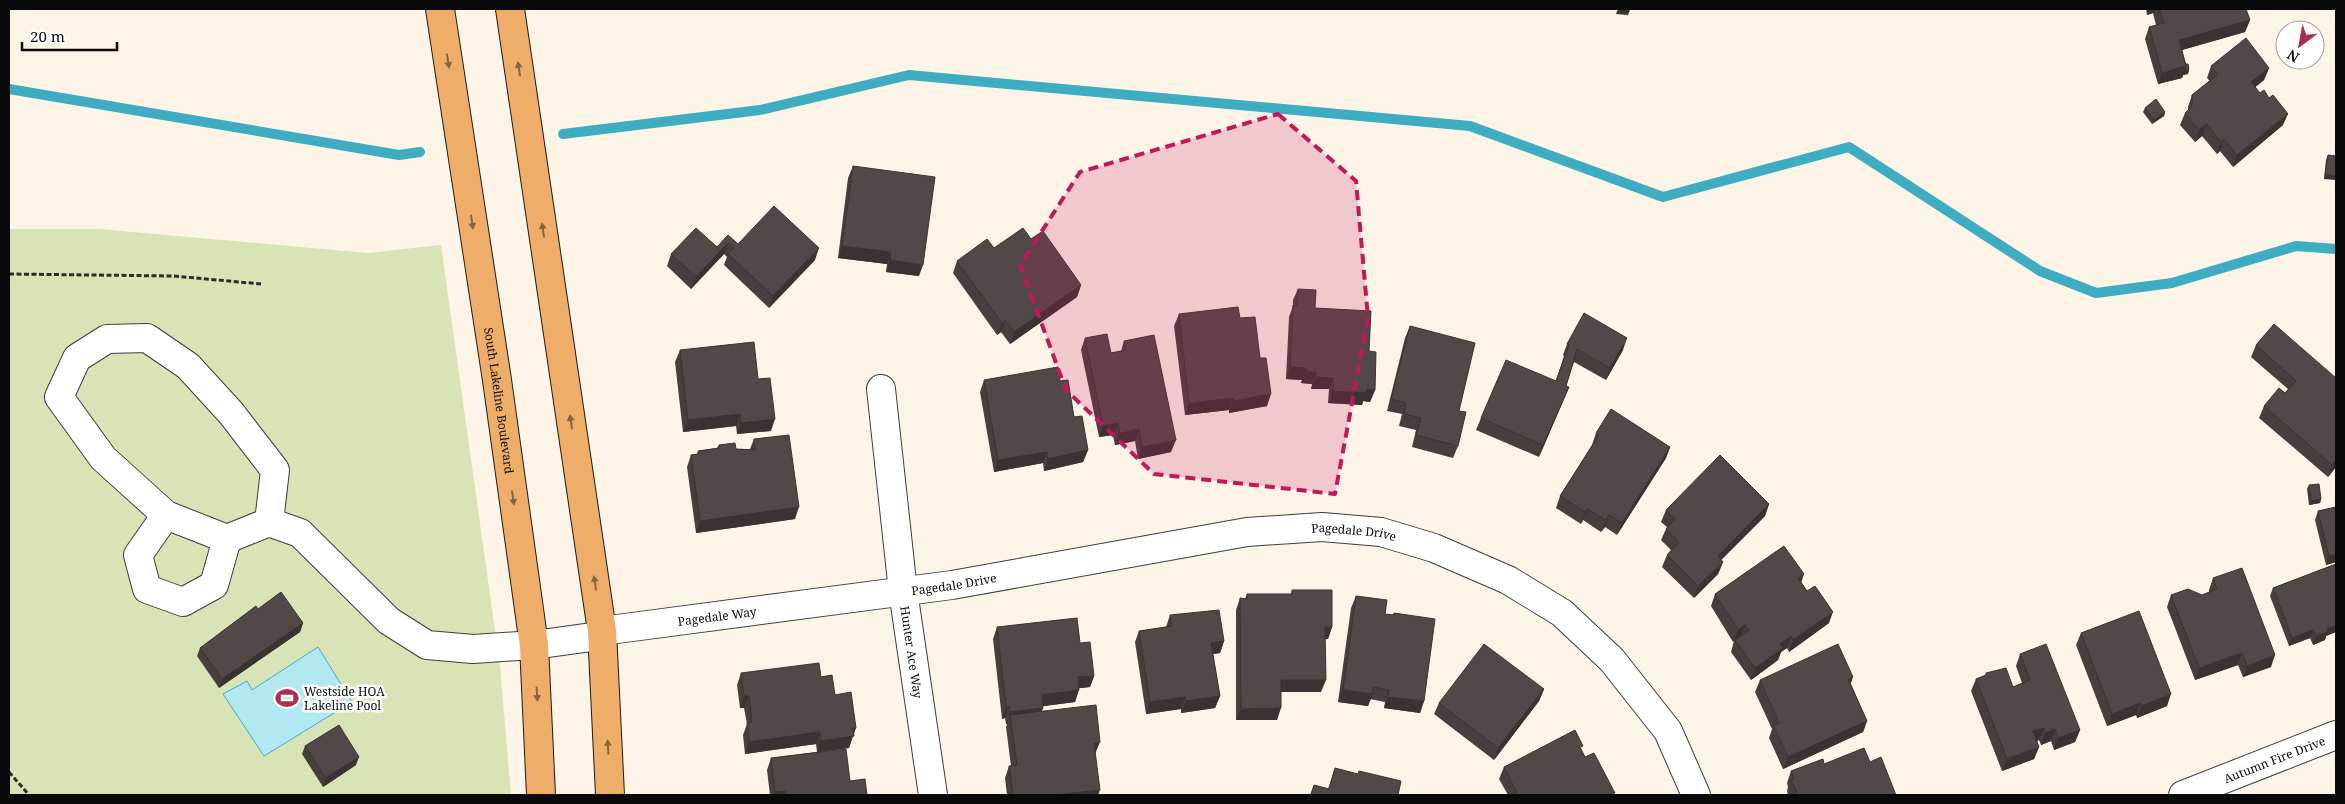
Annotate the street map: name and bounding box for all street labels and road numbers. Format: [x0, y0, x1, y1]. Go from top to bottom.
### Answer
street label: South Lakeline Boulevard [481, 326, 519, 475]
street label: Pagedale Drive [1311, 518, 1399, 545]
street label: Pagedale Drive [910, 569, 998, 599]
street label: Pagedale Way [677, 602, 758, 629]
street label: Hunter Ace Way [897, 605, 927, 700]
street label: Autumn Fire Drive [2221, 732, 2327, 787]

